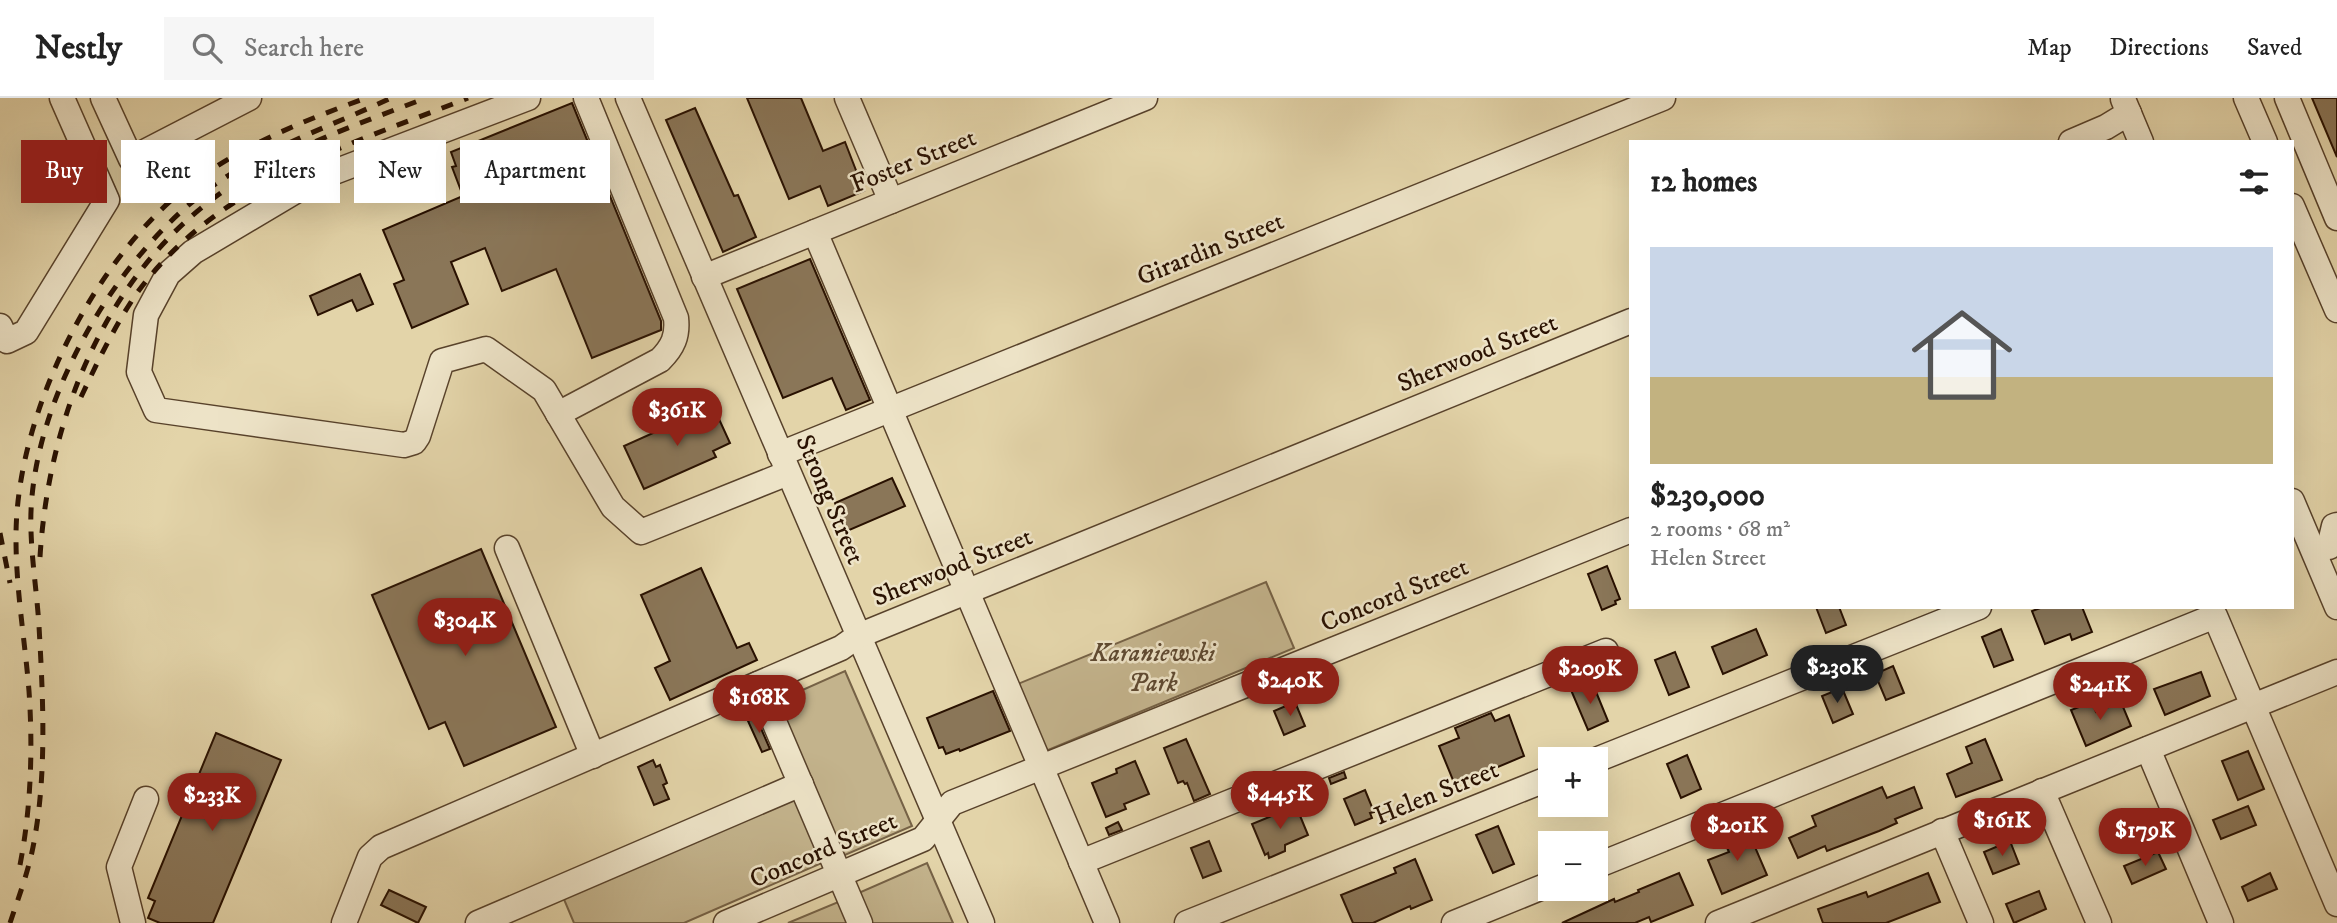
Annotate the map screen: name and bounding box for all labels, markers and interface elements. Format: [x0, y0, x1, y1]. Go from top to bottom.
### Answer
search box [164, 17, 654, 80]
text: Nestly [35, 28, 122, 69]
icon: search [188, 29, 226, 67]
text: Search here [244, 32, 364, 65]
text: Map [2027, 33, 2072, 63]
text: Directions [2110, 33, 2209, 63]
text: Saved [2247, 33, 2302, 63]
street label: Foster Street [846, 121, 981, 201]
chip: Buy [21, 140, 107, 203]
chip: Rent [121, 140, 215, 203]
chip: Filters [229, 140, 340, 203]
chip: New [354, 140, 446, 203]
chip: Apartment [460, 140, 610, 203]
icon: filters [2235, 163, 2273, 201]
text: 12 homes [1650, 164, 1757, 201]
street label: Girardin Street [1132, 205, 1289, 294]
icon: home [1899, 292, 2025, 418]
street label: Sherwood Street [1393, 306, 1562, 400]
pin: $361K [628, 388, 726, 448]
text: $361K [648, 396, 706, 425]
street label: Strong Street [788, 430, 872, 569]
text: $230,000 [1650, 478, 1765, 515]
text: 2 rooms · 68 m² [1650, 515, 1790, 544]
street label: Sherwood Street [868, 520, 1037, 614]
text: Helen Street [1650, 544, 1766, 573]
street label: Concord Street [1316, 551, 1473, 640]
pin: $304K [416, 598, 514, 658]
text: $304K [434, 606, 496, 635]
park label: Karaniewski Park [1090, 637, 1217, 700]
pin: $209K [1541, 646, 1639, 706]
pin: $230K [1788, 646, 1886, 705]
text: $230K [1807, 653, 1867, 682]
text: $209K [1558, 654, 1622, 683]
pin: $240K [1241, 658, 1339, 718]
pin: $241K [2051, 662, 2149, 722]
text: $240K [1257, 666, 1323, 695]
text: $241K [2069, 670, 2131, 699]
pin: $168K [710, 676, 808, 735]
text: $168K [729, 683, 789, 712]
map controls [1538, 747, 1608, 901]
button: + [1538, 747, 1608, 817]
street label: Helen Street [1369, 753, 1504, 833]
pin: $445K [1231, 772, 1329, 831]
pin: $233K [163, 774, 261, 833]
text: $445K [1247, 779, 1313, 808]
text: $233K [183, 781, 241, 810]
pin: $161K [1953, 798, 2051, 858]
pin: $201K [1688, 804, 1786, 863]
street label: Concord Street [745, 805, 902, 896]
text: $161K [1973, 806, 2031, 835]
pin: $179K [2096, 808, 2194, 868]
text: $201K [1707, 811, 1767, 840]
text: $179K [2115, 816, 2175, 845]
button: − [1538, 831, 1608, 901]

